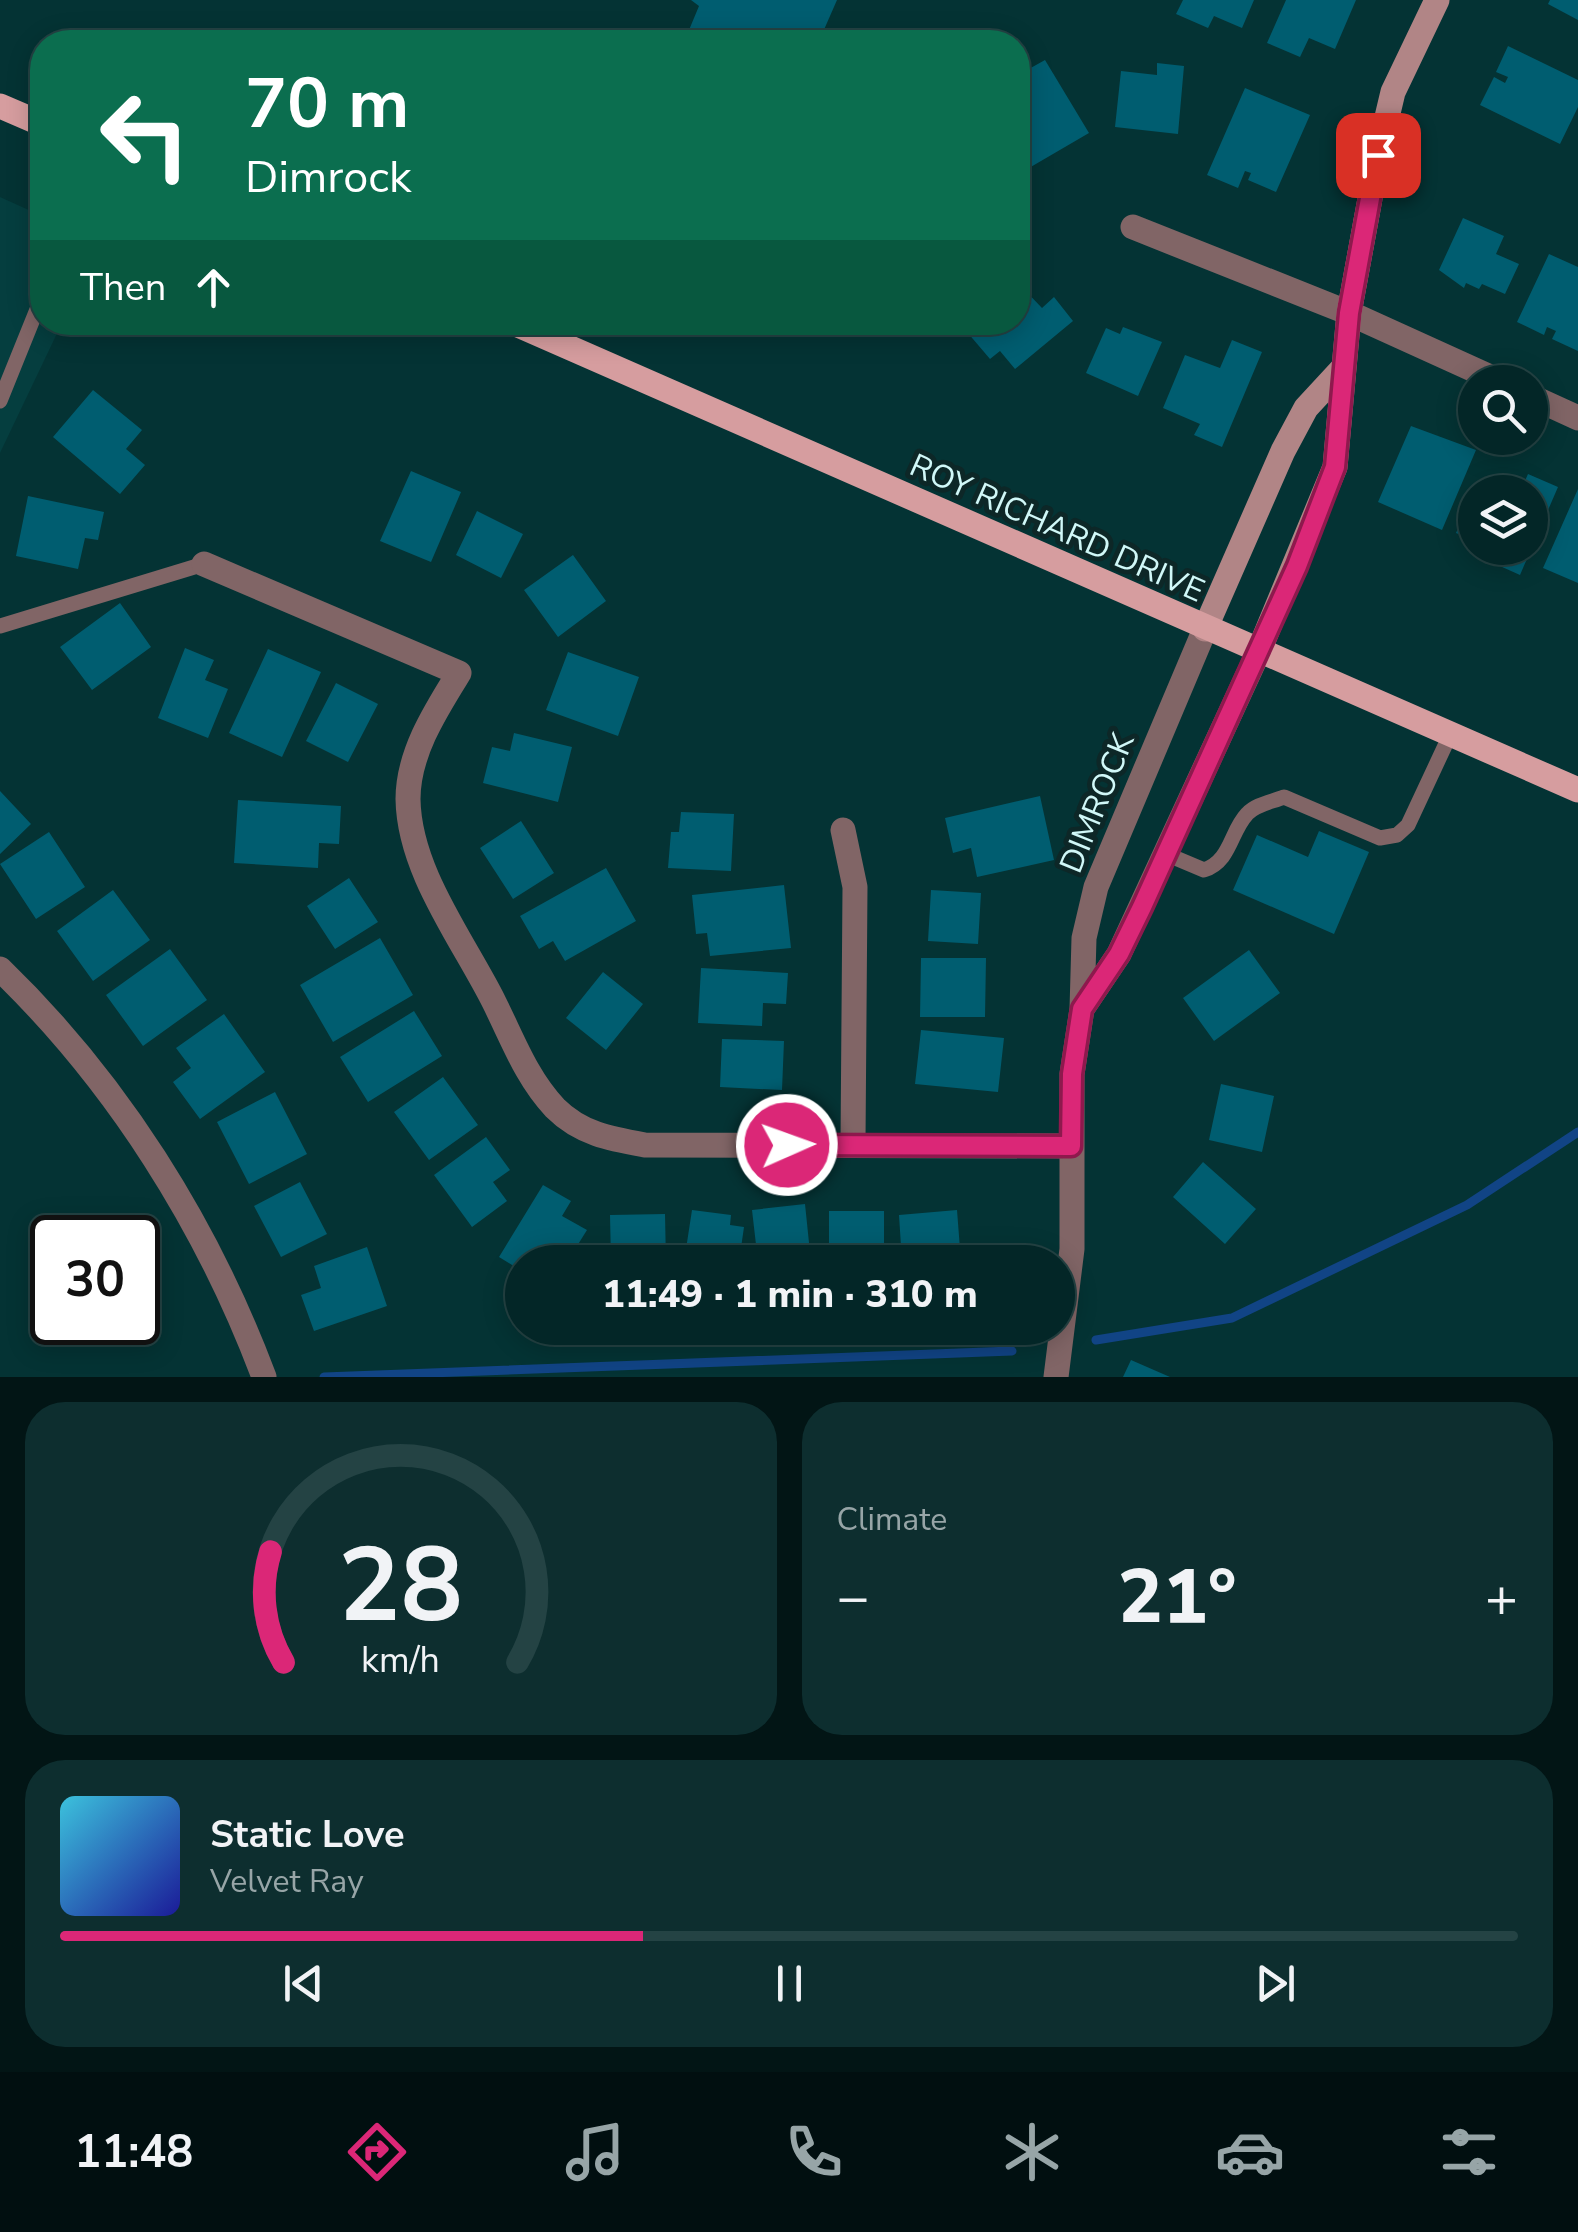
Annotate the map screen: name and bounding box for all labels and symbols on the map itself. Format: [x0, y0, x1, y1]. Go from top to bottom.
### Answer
pin [1336, 113, 1421, 198]
street label: ROY RICHARD DRIVE [903, 444, 1211, 612]
street label: DIMROCK [1050, 726, 1145, 879]
position arrow [735, 1093, 839, 1197]
speed limit sign: 30 [30, 1215, 160, 1345]

